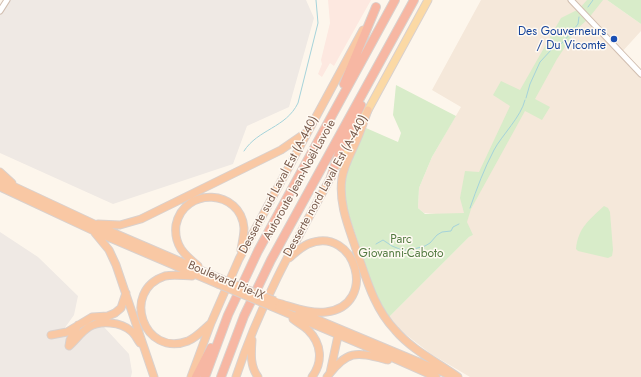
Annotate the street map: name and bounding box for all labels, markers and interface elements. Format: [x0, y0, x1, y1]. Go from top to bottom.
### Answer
place label: Des Gouverneurs / Du Vicomte [518, 25, 606, 53]
marker: Des Gouverneurs / Du Vicomte [609, 34, 619, 44]
street label: Desserte nord Laval Est (A-440) [281, 113, 371, 259]
street label: Desserte sud Laval Est (A-440) [236, 114, 322, 256]
street label: Autoroute Jean-Noël-Lavoie [261, 117, 339, 243]
park label: Parc Giovanni-Caboto [359, 233, 443, 261]
street label: Boulevard Pie-IX [185, 258, 267, 304]

